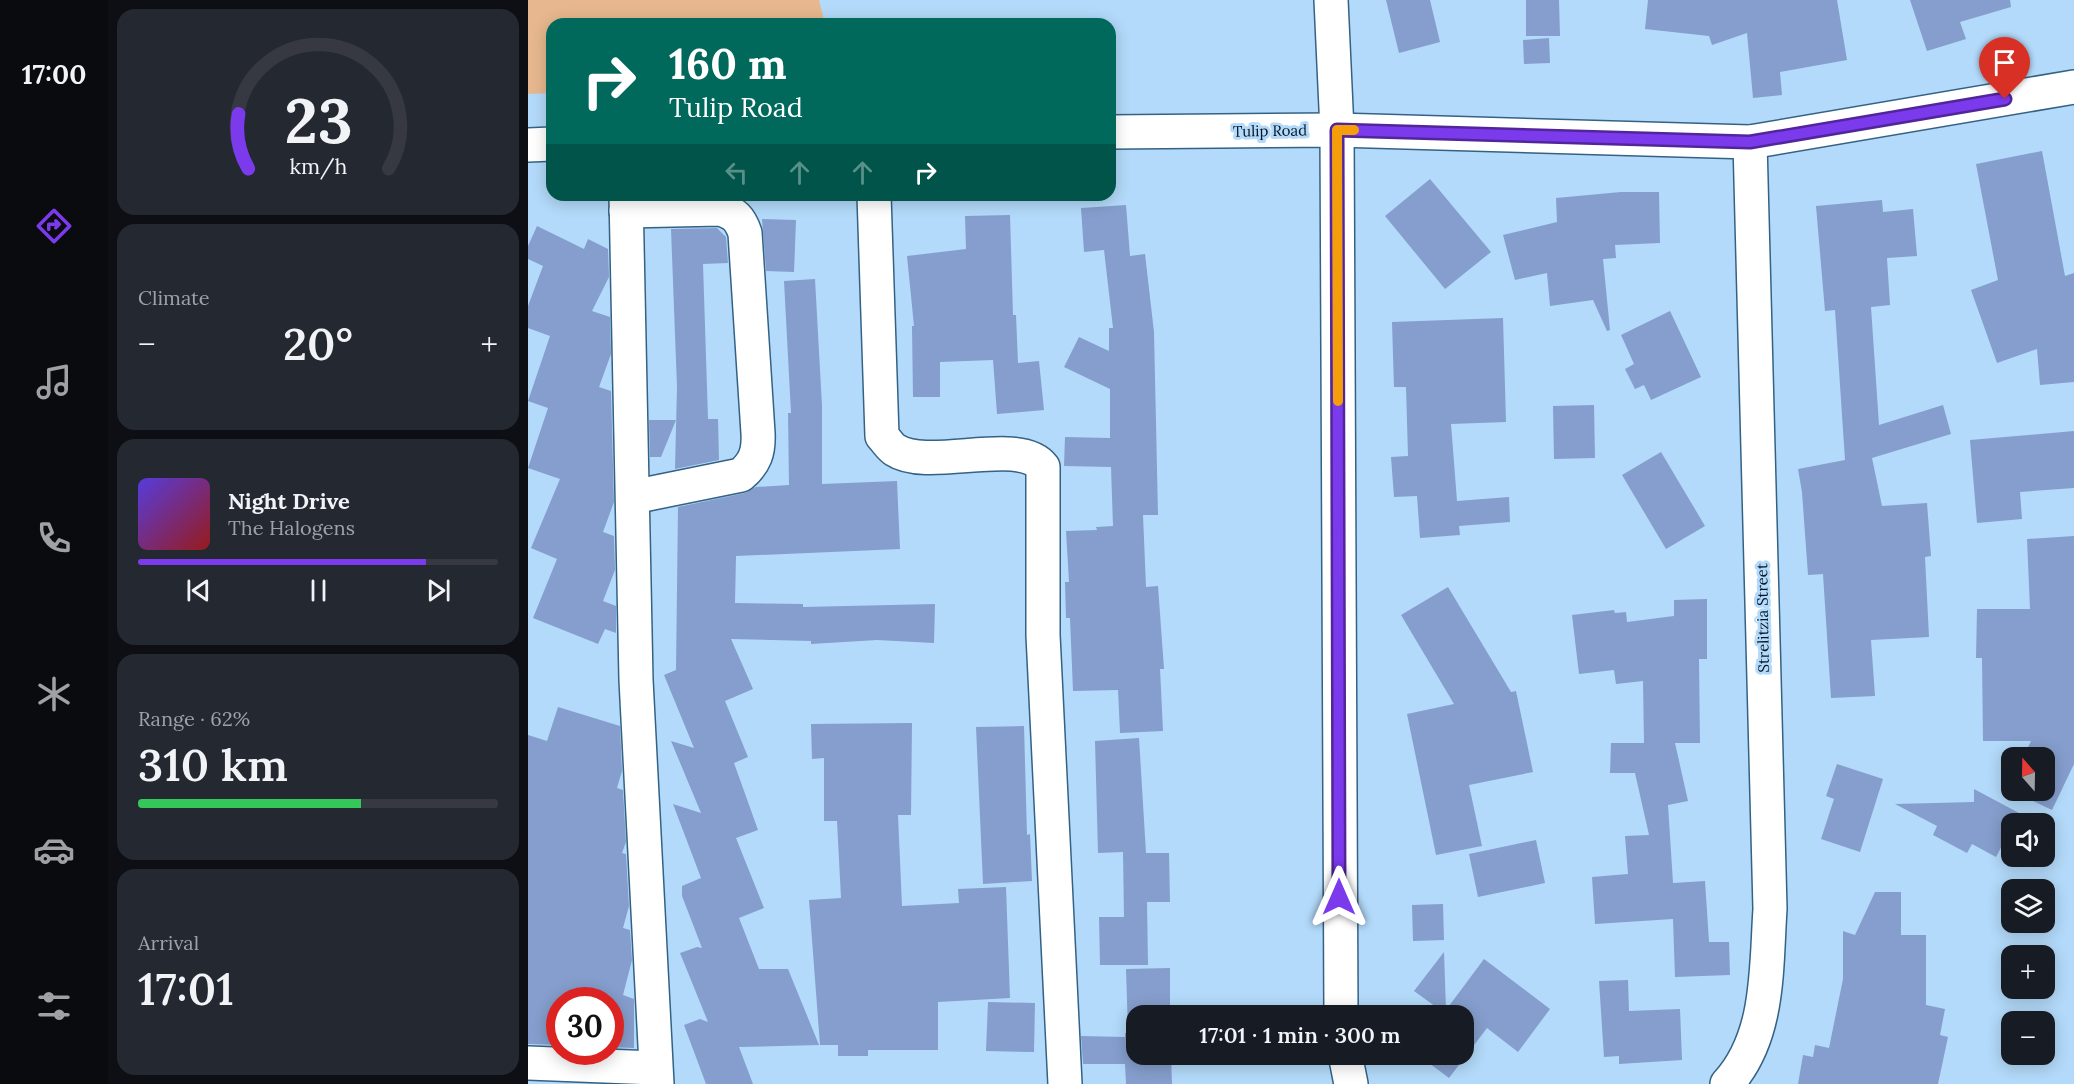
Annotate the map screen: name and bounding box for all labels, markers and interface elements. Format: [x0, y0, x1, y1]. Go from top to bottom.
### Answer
text: 160 m [669, 37, 787, 91]
pin [1979, 37, 2030, 99]
icon: right [570, 42, 648, 120]
icon: arrive [1988, 46, 2021, 79]
text: 17:00 [22, 57, 86, 91]
text: 23 [284, 80, 352, 160]
text: Tulip Road [669, 90, 803, 124]
street label: Tulip Road [1233, 120, 1307, 141]
text: km/h [289, 152, 347, 180]
icon: left [720, 156, 753, 189]
icon: ahead [783, 156, 816, 189]
icon: ahead [846, 156, 879, 189]
icon: right [909, 156, 942, 189]
icon: directions [33, 205, 75, 247]
text: Climate [138, 285, 210, 310]
text: 20° [283, 315, 353, 372]
text: − [138, 323, 156, 365]
text: + [480, 323, 498, 365]
icon: music [33, 361, 75, 403]
text: Night Drive [228, 487, 350, 515]
text: The Halogens [228, 515, 355, 540]
icon: phone [33, 517, 75, 559]
street label: Strelitzia Street [1752, 563, 1773, 673]
icon: previous [182, 574, 215, 607]
icon: pause [302, 574, 335, 607]
icon: next [422, 574, 455, 607]
icon: climate [33, 673, 75, 715]
text: Range · 62% [138, 706, 250, 731]
text: 310 km [138, 736, 288, 793]
north arrow [2001, 747, 2055, 801]
map controls [2001, 747, 2055, 1065]
button: sound [2001, 813, 2055, 867]
icon: car [33, 829, 75, 871]
position arrow [1307, 865, 1371, 929]
button: layers [2001, 879, 2055, 933]
text: Arrival [138, 930, 199, 955]
button: + [2001, 945, 2055, 999]
text: 17:01 [138, 960, 234, 1017]
icon: filters [33, 985, 75, 1027]
speed limit sign: 30 [546, 987, 624, 1065]
button: − [2001, 1011, 2055, 1065]
text: 17:01 · 1 min · 300 m [1199, 1021, 1401, 1049]

